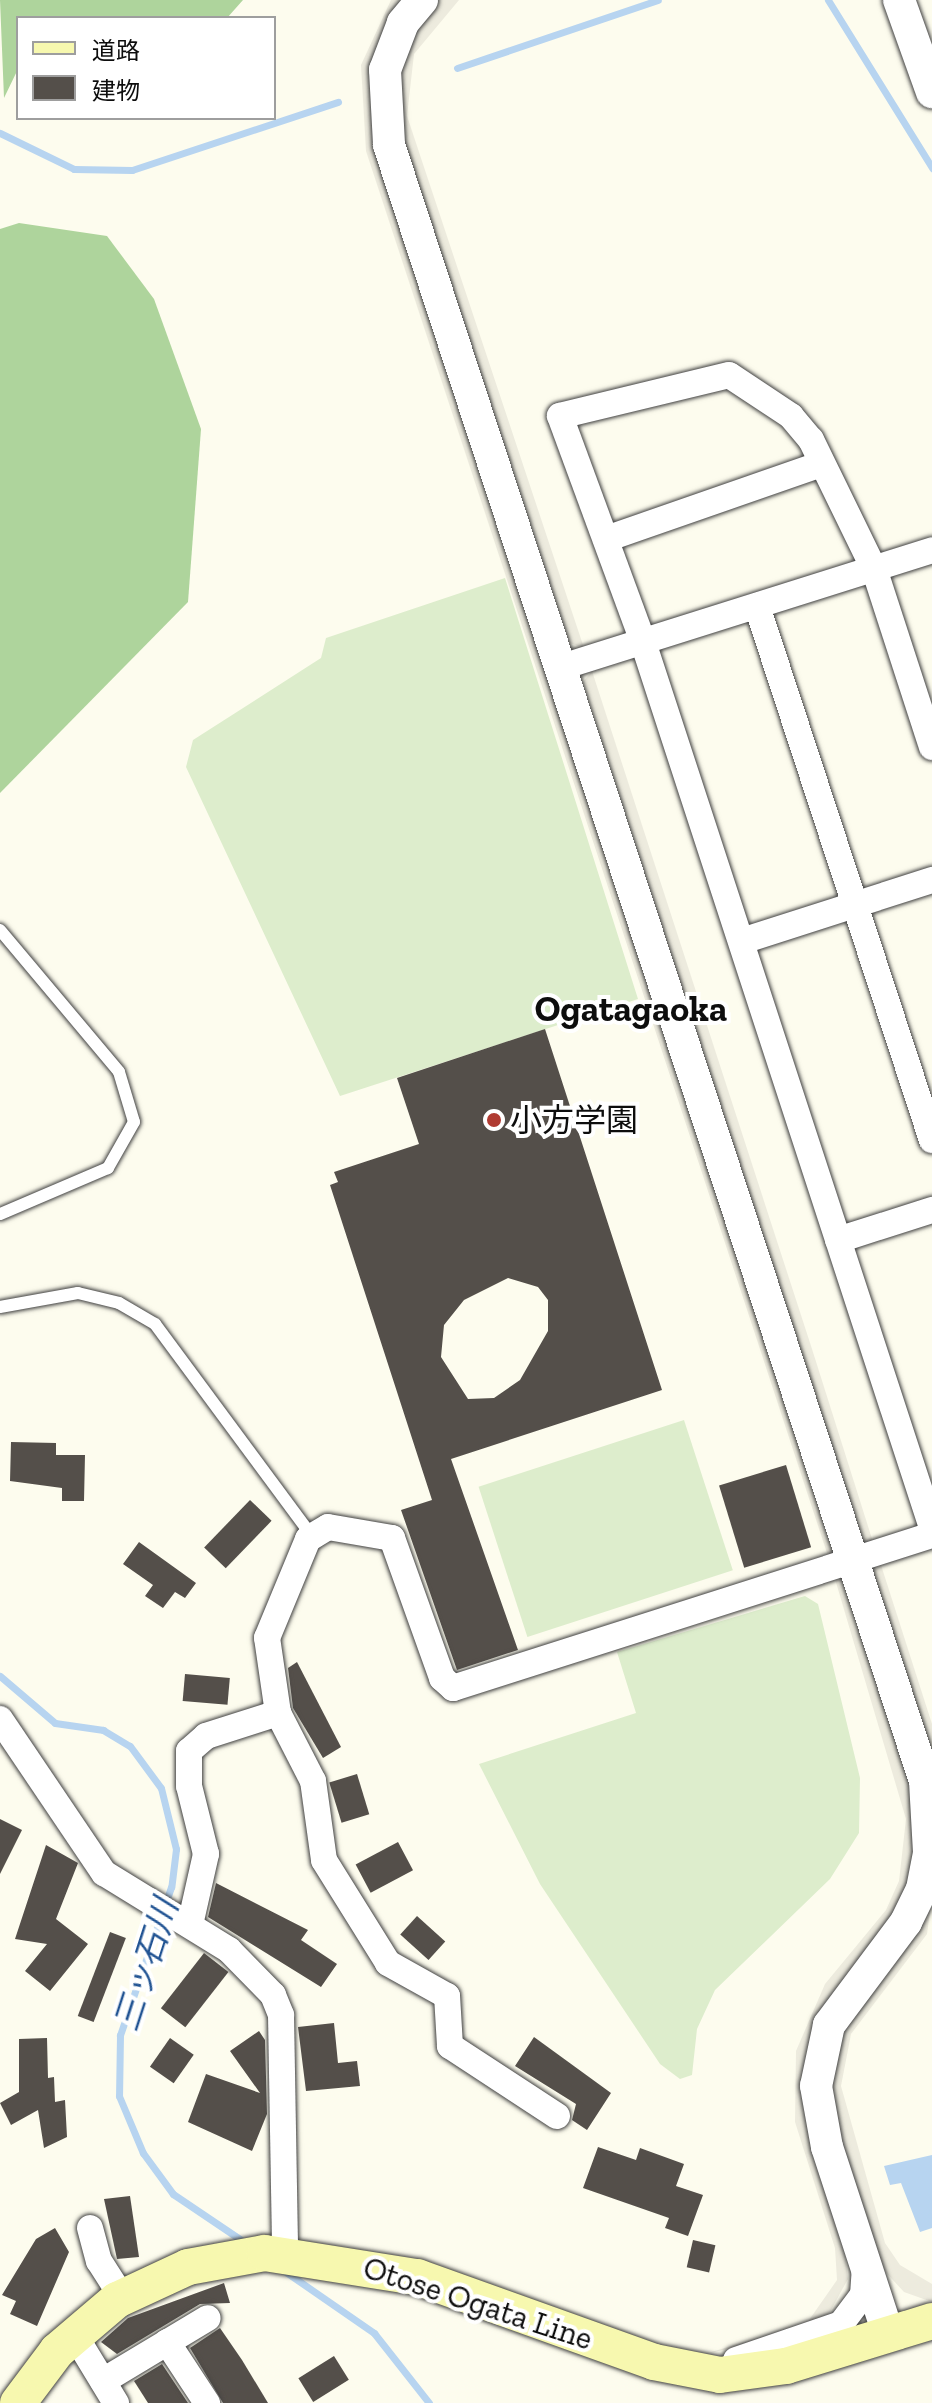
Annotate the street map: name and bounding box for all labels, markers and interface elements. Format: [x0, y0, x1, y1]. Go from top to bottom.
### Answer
legend [16, 16, 276, 120]
text: 道路 [92, 36, 140, 65]
text: 建物 [92, 76, 140, 105]
district label: Ogatagaoka [535, 987, 727, 1031]
place label: 小方学園 [510, 1101, 638, 1139]
marker: 小方学園 [485, 1111, 503, 1129]
water label: 三ッ石川 [106, 1894, 186, 2036]
street label: Otose Ogata Line [359, 2248, 597, 2358]

